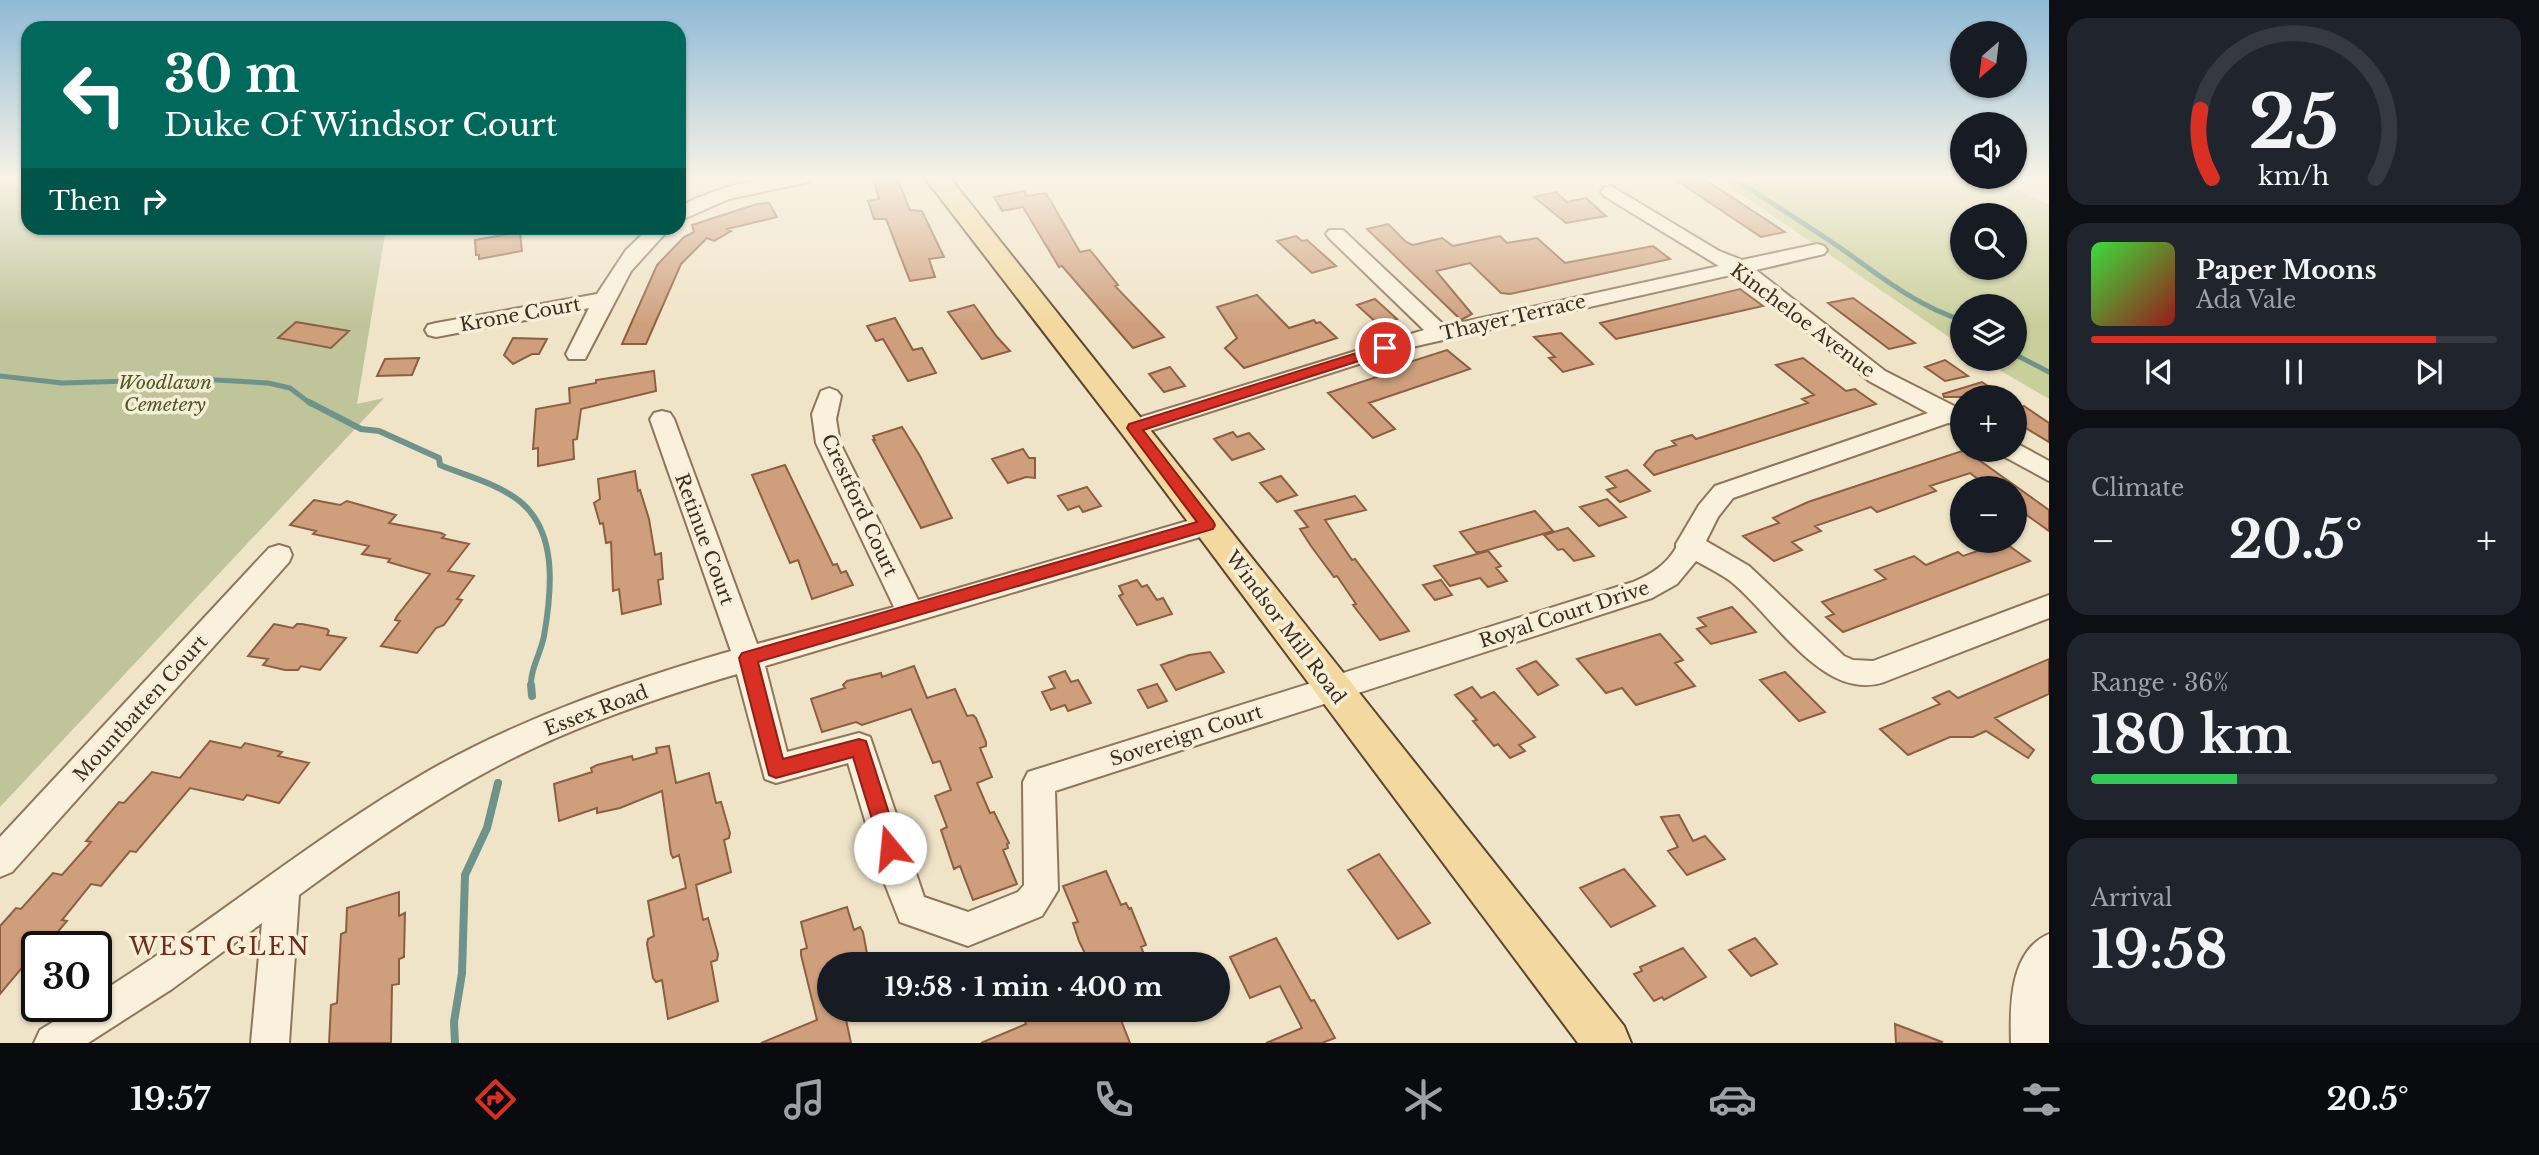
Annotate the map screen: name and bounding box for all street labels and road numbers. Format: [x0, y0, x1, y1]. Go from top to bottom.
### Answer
street label: Kincheloe Avenue [1726, 259, 1880, 382]
street label: Thayer Terrace [1438, 290, 1588, 345]
street label: Krone Court [458, 292, 583, 336]
street label: Crestford Court [816, 430, 903, 581]
street label: Retinue Court [670, 470, 739, 609]
street label: Windsor Mill Road [1220, 546, 1351, 708]
street label: Royal Court Drive [1476, 576, 1652, 653]
street label: Mountbatten Court [69, 630, 213, 786]
street label: Essex Road [541, 680, 651, 741]
street label: Sovereign Court [1107, 700, 1266, 771]

